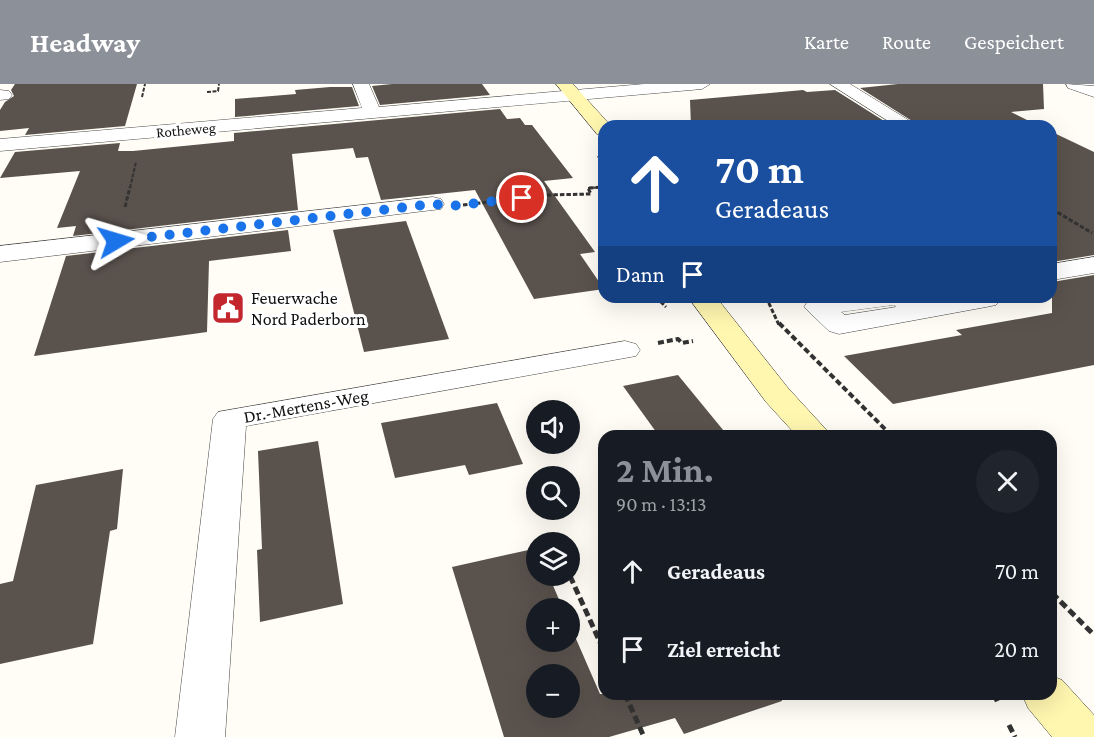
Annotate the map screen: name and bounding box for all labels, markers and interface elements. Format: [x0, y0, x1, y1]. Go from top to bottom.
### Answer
text: Headway [30, 27, 140, 58]
text: Karte [804, 30, 849, 54]
text: Route [882, 30, 931, 54]
text: Gespeichert [964, 30, 1064, 54]
street label: Rotheweg [155, 119, 217, 142]
icon: ahead [616, 144, 694, 222]
text: 70 m [715, 145, 804, 192]
pin [496, 172, 547, 223]
icon: arrive [505, 181, 538, 214]
text: Geradeaus [715, 194, 829, 224]
position arrow [84, 209, 148, 273]
icon: arrive [676, 258, 709, 291]
text: Dann [616, 262, 664, 287]
place label: Feuerwache Nord Paderborn [251, 288, 366, 329]
public building icon: Feuerwache Nord Paderborn [210, 290, 246, 326]
street label: Dr.-Mertens-Weg [242, 385, 370, 427]
map controls [526, 400, 580, 718]
button: sound [526, 400, 580, 454]
text: 2 Min. [616, 450, 714, 490]
button: close [976, 450, 1039, 513]
button: search [526, 466, 580, 520]
text: 90 m · 13:13 [616, 493, 706, 515]
button: layers [526, 532, 580, 586]
icon: ahead [616, 555, 649, 588]
text: Geradeaus [667, 559, 765, 584]
text: 70 m [995, 559, 1039, 584]
button: + [526, 598, 580, 652]
icon: arrive [616, 633, 649, 666]
text: Ziel erreicht [667, 637, 780, 662]
text: 20 m [994, 637, 1039, 662]
button: − [526, 664, 580, 718]

